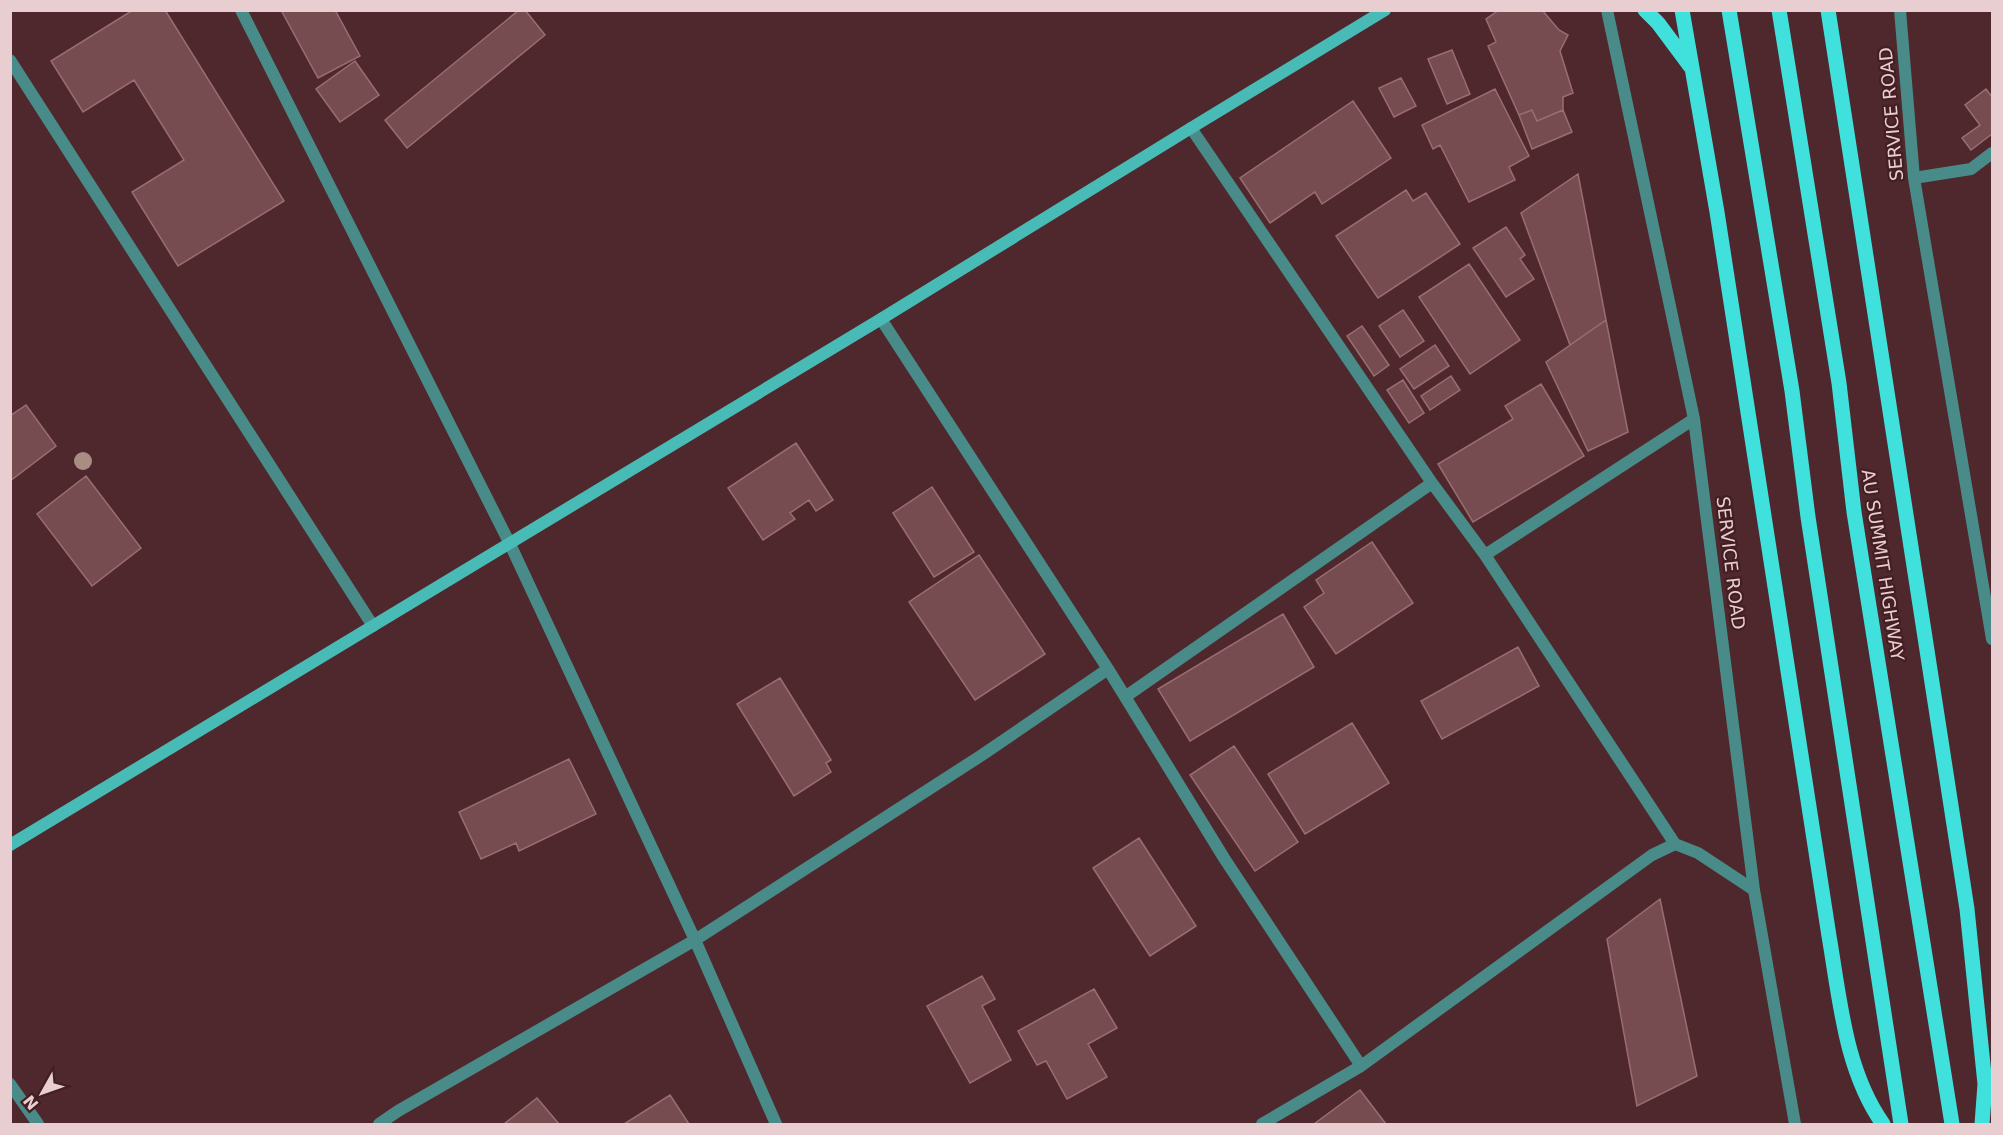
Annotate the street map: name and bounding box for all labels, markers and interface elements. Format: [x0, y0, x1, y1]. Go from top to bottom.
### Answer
street label: SERVICE ROAD [1875, 46, 1907, 182]
street label: AU SUMMIT HIGHWAY [1857, 468, 1909, 663]
street label: SERVICE ROAD [1712, 495, 1750, 631]
north arrow [12, 1063, 72, 1123]
text: N [19, 1091, 42, 1114]

